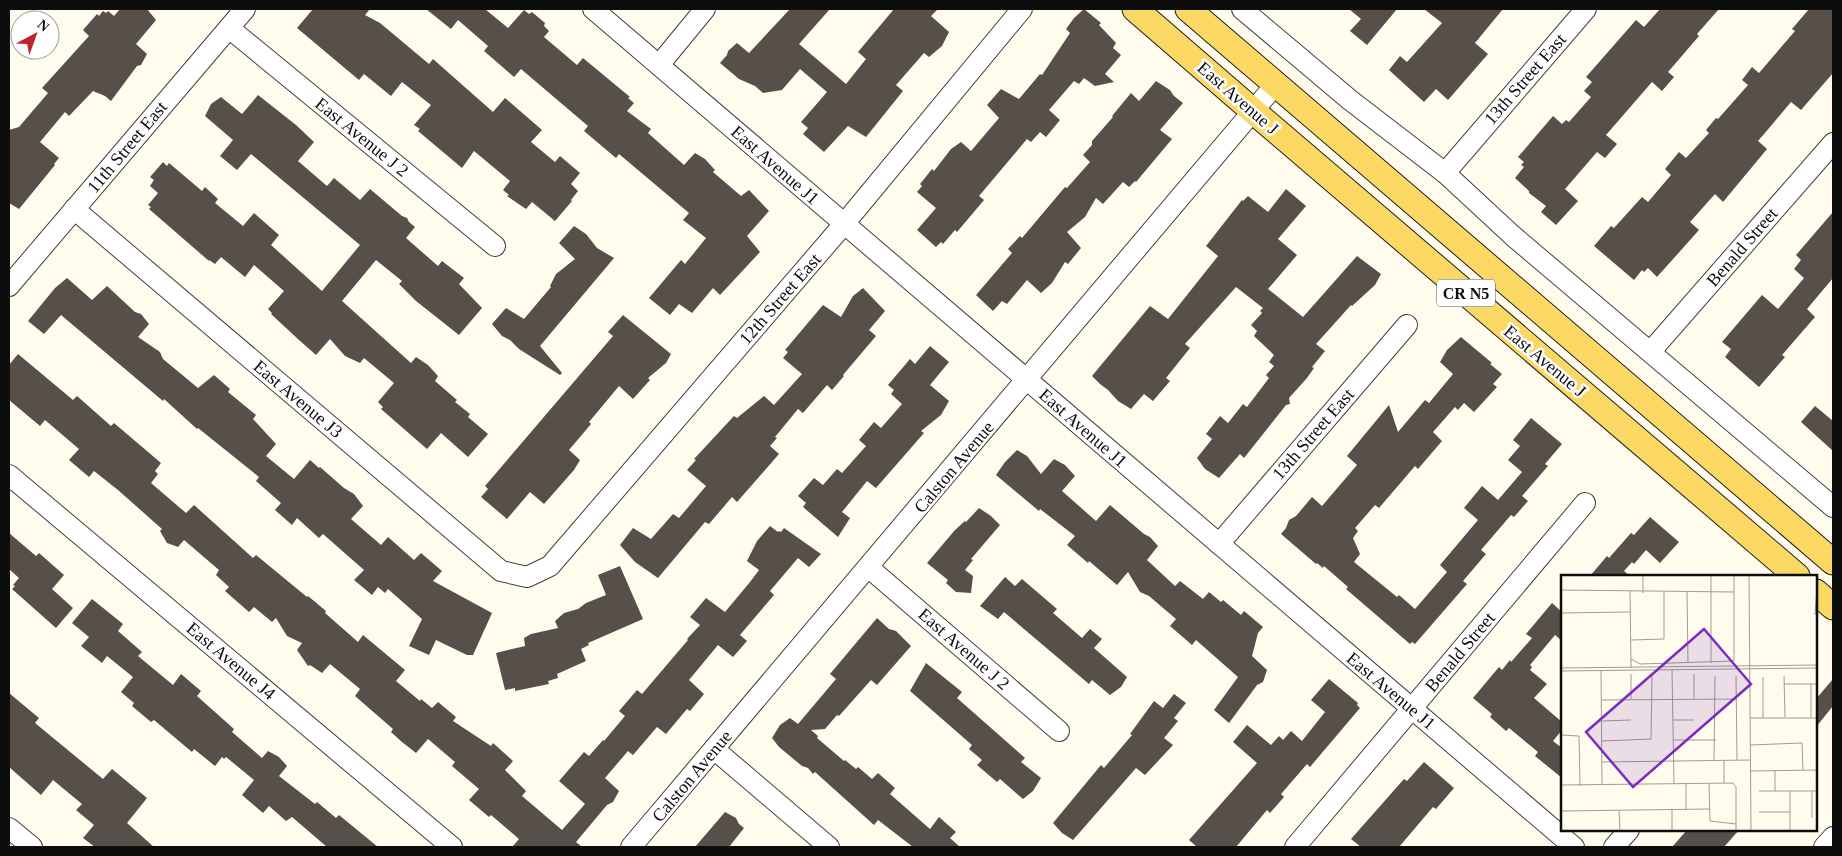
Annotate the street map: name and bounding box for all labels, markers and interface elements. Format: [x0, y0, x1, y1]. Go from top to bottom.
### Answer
north arrow [10, 10, 60, 60]
text: N [34, 17, 52, 35]
street label: 13th Street East [1480, 29, 1570, 129]
street label: East Avenue J [1193, 57, 1283, 139]
street label: East Avenue J 2 [311, 93, 413, 181]
street label: 11th Street East [83, 97, 171, 197]
street label: East Avenue J1 [727, 121, 823, 209]
street label: Benald Street [1702, 204, 1782, 290]
street label: 12th Street East [735, 249, 825, 349]
road number: CR N5 [1437, 280, 1495, 306]
street label: East Avenue J [1500, 321, 1590, 401]
street label: East Avenue J3 [250, 356, 346, 442]
street label: East Avenue J1 [1035, 384, 1131, 472]
street label: 13th Street East [1268, 384, 1358, 484]
street label: Calston Avenue [910, 417, 998, 517]
inset map [1561, 575, 1817, 831]
street label: East Avenue J 2 [914, 604, 1014, 694]
street label: Benald Street [1421, 608, 1499, 696]
street label: East Avenue J4 [183, 618, 279, 704]
street label: East Avenue J1 [1343, 648, 1439, 734]
street label: Calston Avenue [648, 726, 736, 826]

